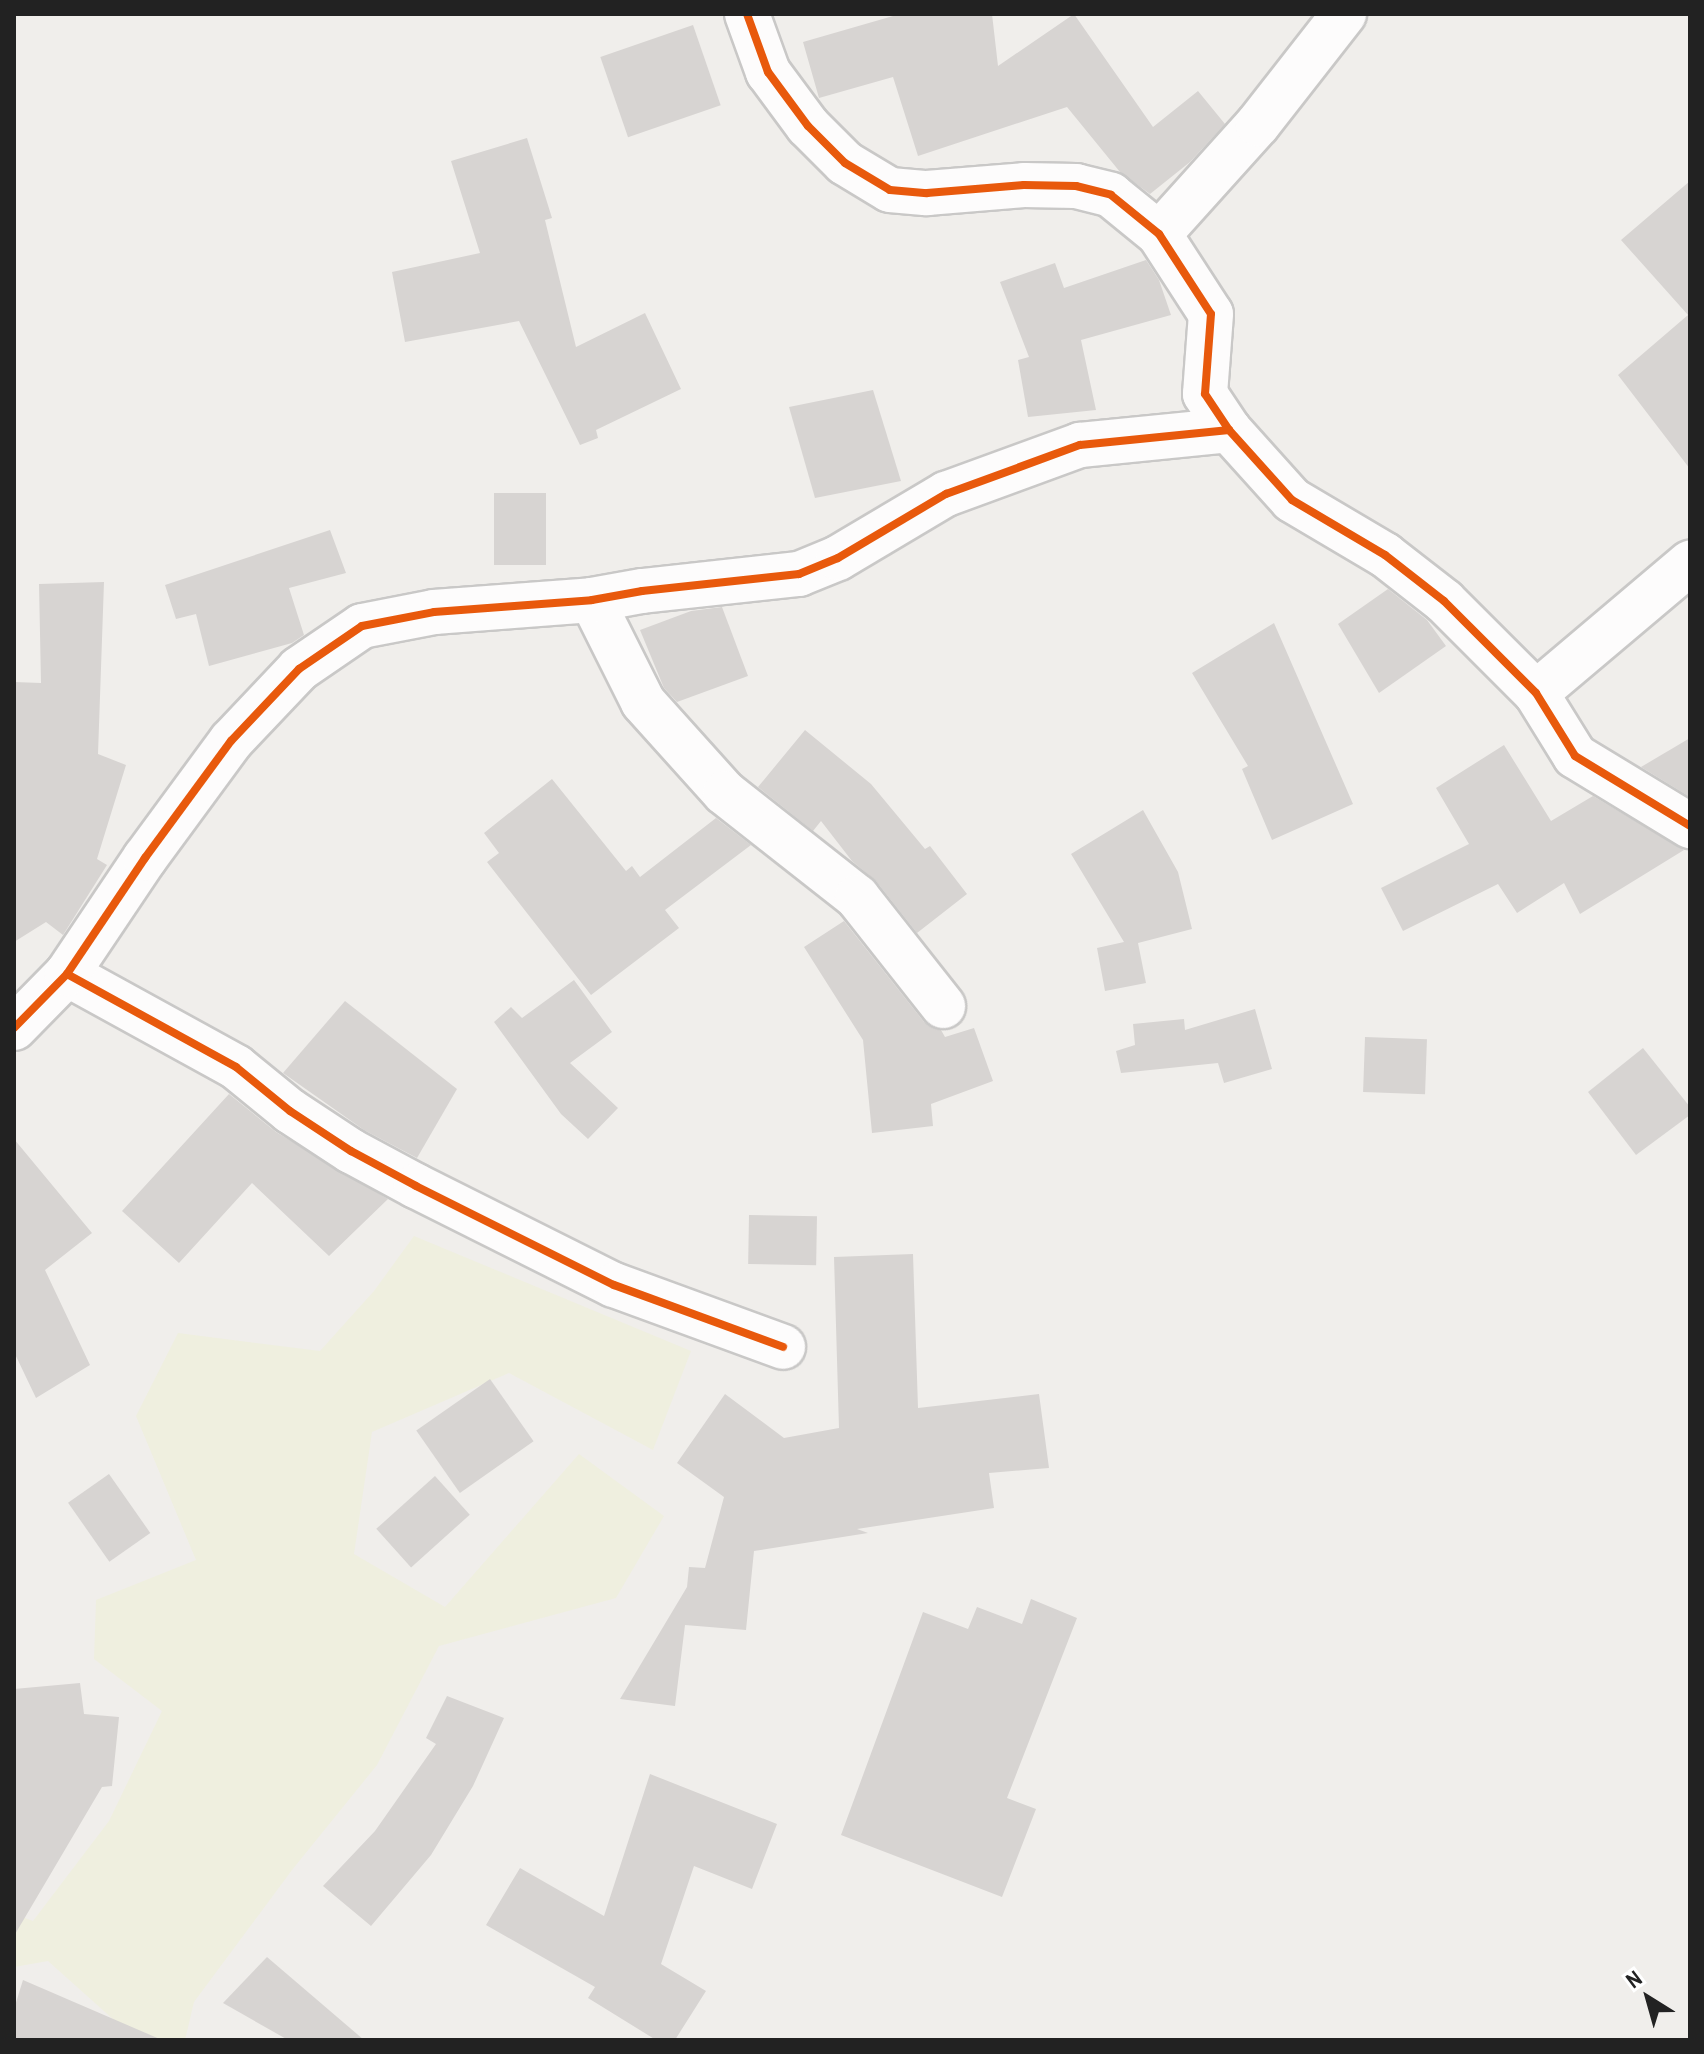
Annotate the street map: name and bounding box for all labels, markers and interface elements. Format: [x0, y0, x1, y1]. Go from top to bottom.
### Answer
north arrow [1608, 1958, 1688, 2038]
text: N [1619, 1963, 1648, 1995]

